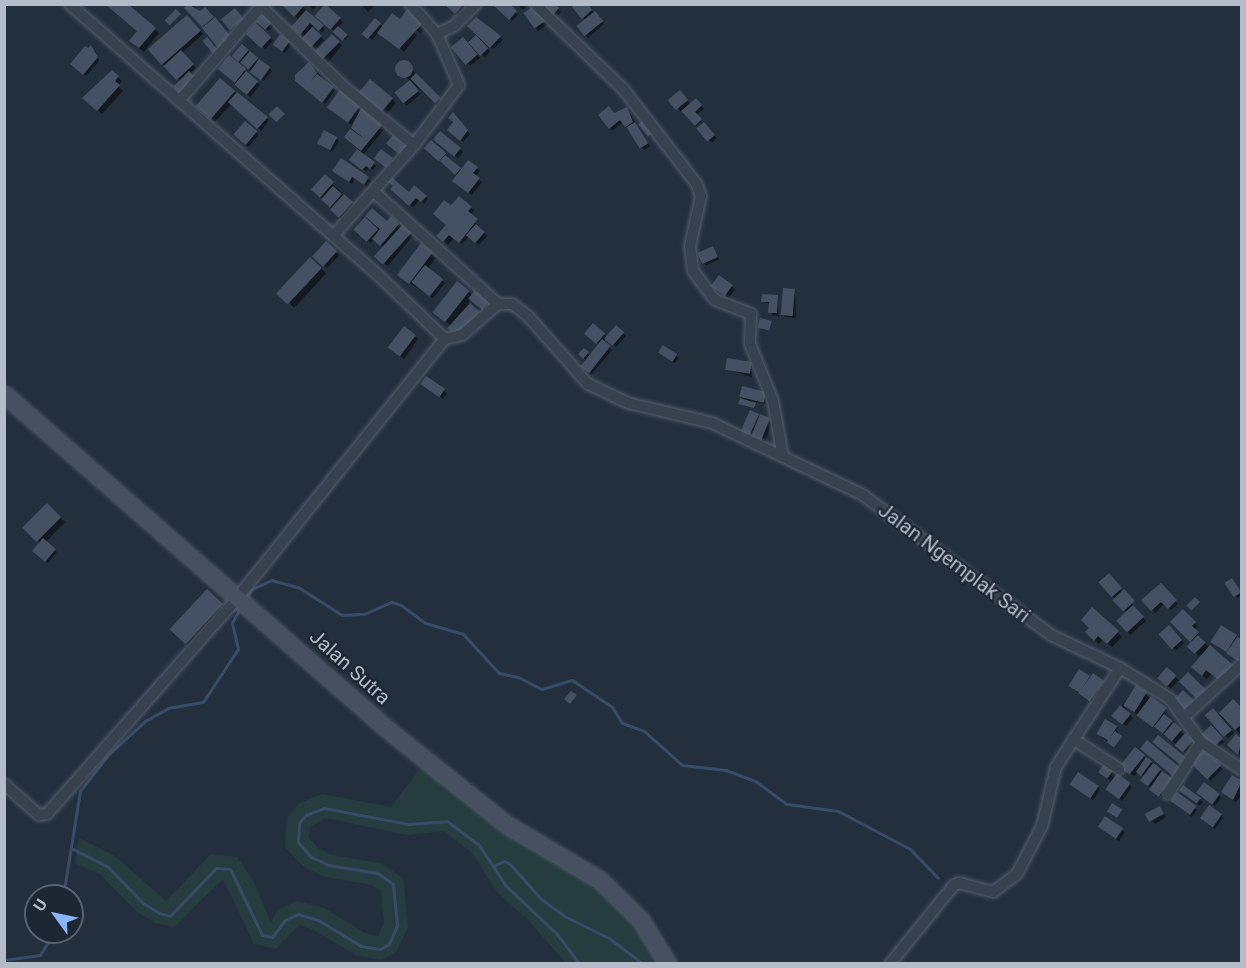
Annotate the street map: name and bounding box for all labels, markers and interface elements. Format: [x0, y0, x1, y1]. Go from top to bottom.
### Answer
street label: Jalan Ngemplak Sari [873, 498, 1035, 628]
street label: Jalan Sutra [305, 625, 395, 709]
north arrow [24, 884, 84, 944]
text: U [29, 895, 51, 915]

